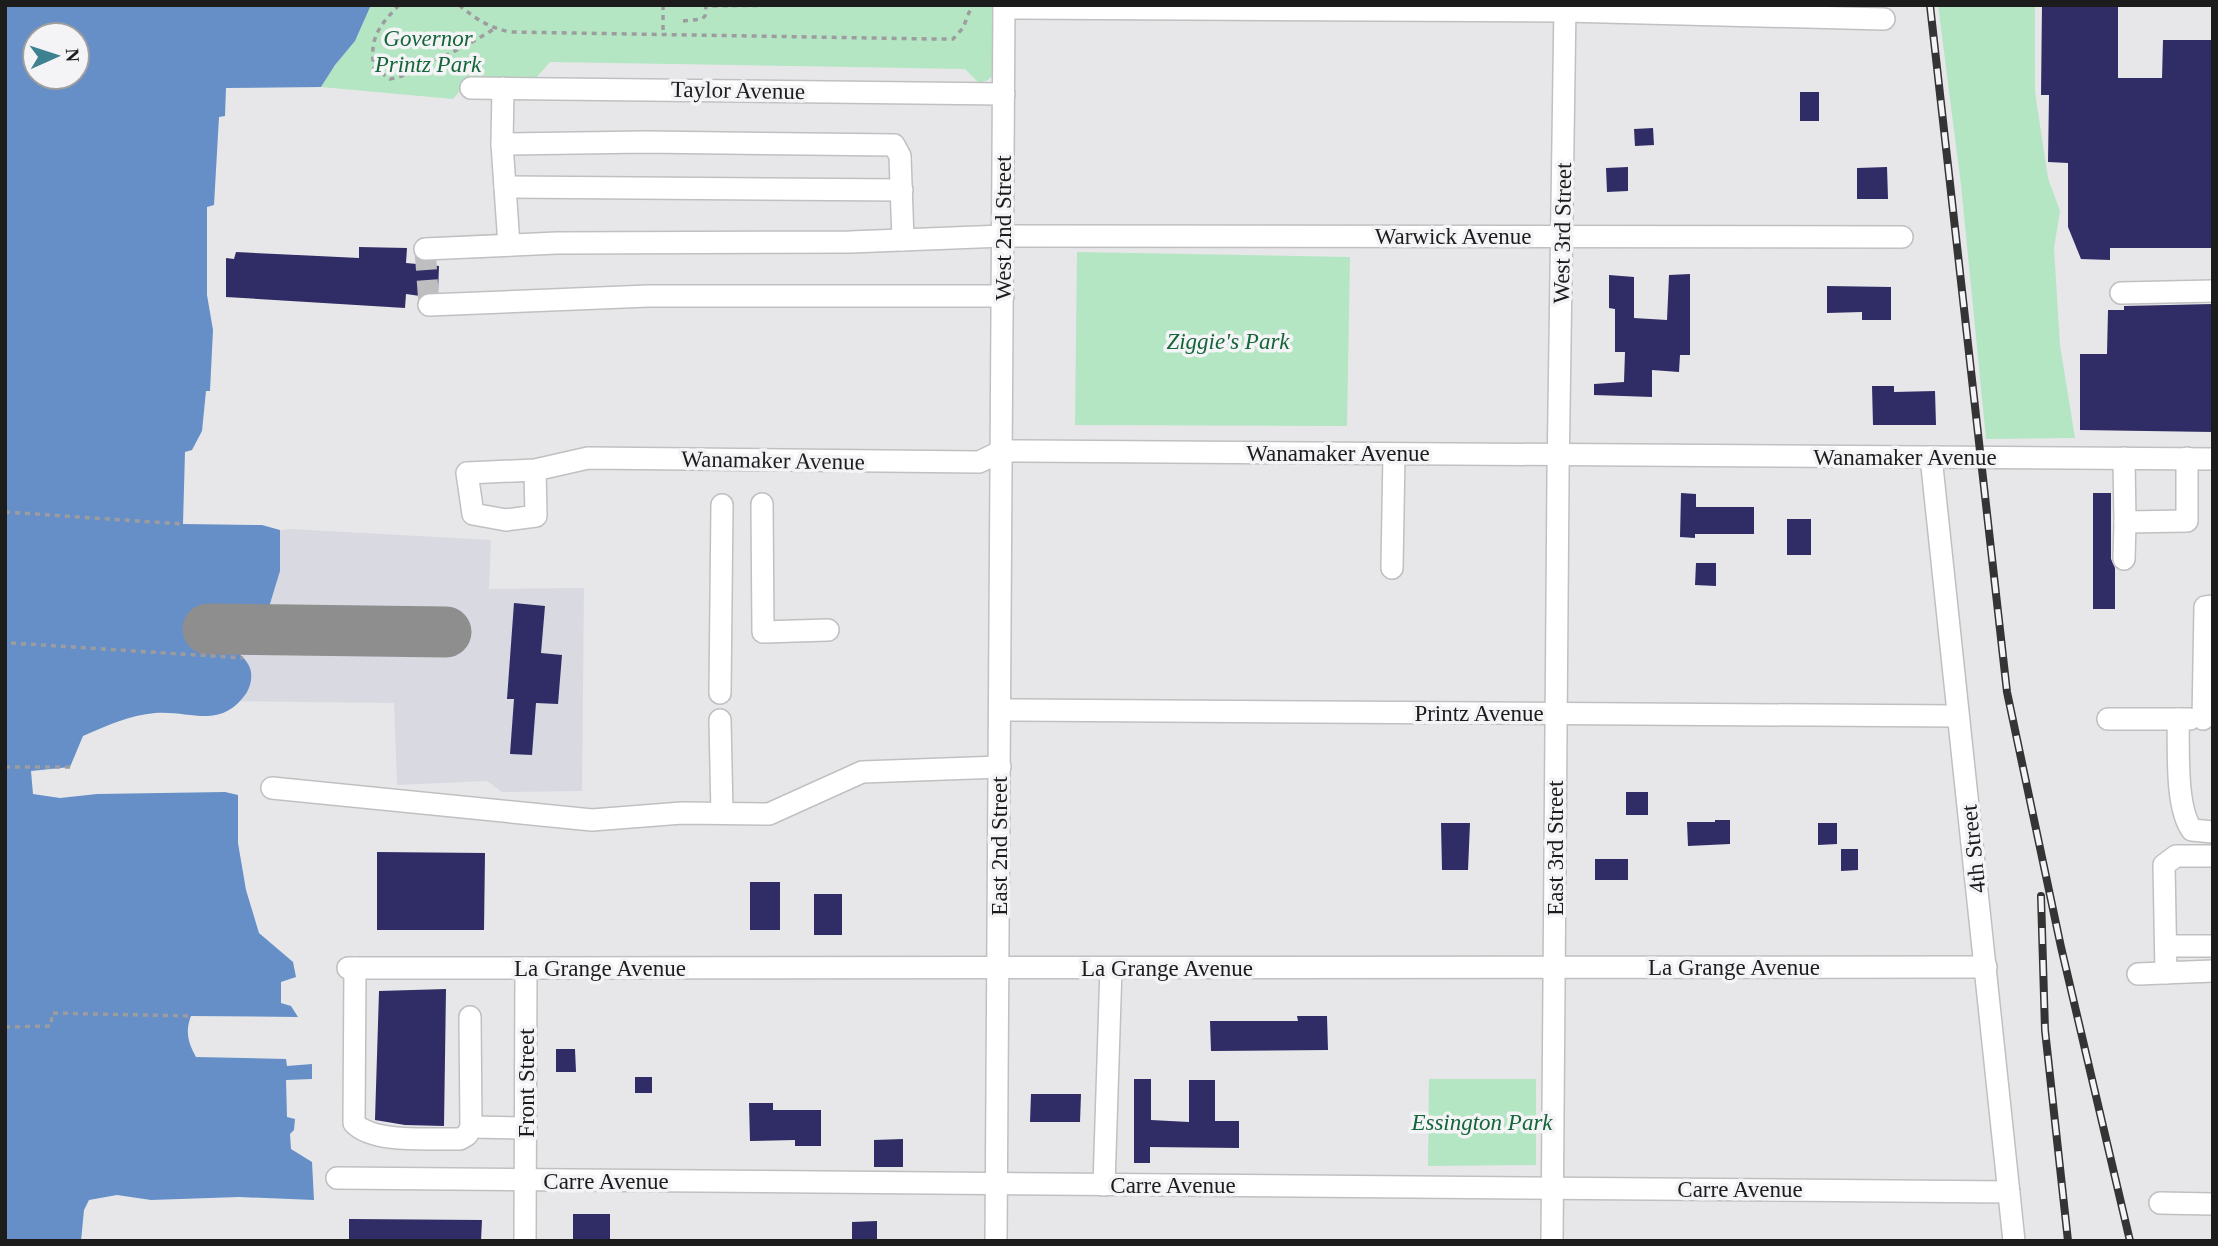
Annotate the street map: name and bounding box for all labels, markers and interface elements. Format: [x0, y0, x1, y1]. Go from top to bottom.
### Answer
north arrow [21, 21, 91, 91]
park label: Governor Printz Park [374, 26, 482, 77]
text: N [62, 48, 83, 63]
street label: Taylor Avenue [671, 77, 805, 104]
street label: West 2nd Street [991, 155, 1016, 301]
street label: West 3rd Street [1549, 162, 1576, 304]
street label: Warwick Avenue [1375, 224, 1531, 249]
park label: Ziggie's Park [1166, 329, 1290, 354]
street label: Wanamaker Avenue [1246, 441, 1430, 466]
street label: Wanamaker Avenue [1813, 445, 1997, 470]
street label: Wanamaker Avenue [681, 446, 865, 475]
street label: Printz Avenue [1414, 701, 1544, 726]
street label: East 2nd Street [987, 776, 1012, 916]
street label: East 3rd Street [1543, 780, 1568, 916]
street label: 4th Street [1956, 803, 1991, 894]
street label: La Grange Avenue [1648, 955, 1820, 980]
street label: La Grange Avenue [514, 956, 686, 981]
street label: La Grange Avenue [1081, 956, 1253, 981]
street label: Front Street [514, 1028, 539, 1138]
park label: Essington Park [1410, 1110, 1553, 1135]
street label: Carre Avenue [543, 1169, 669, 1194]
street label: Carre Avenue [1110, 1173, 1236, 1198]
street label: Carre Avenue [1677, 1177, 1803, 1202]

